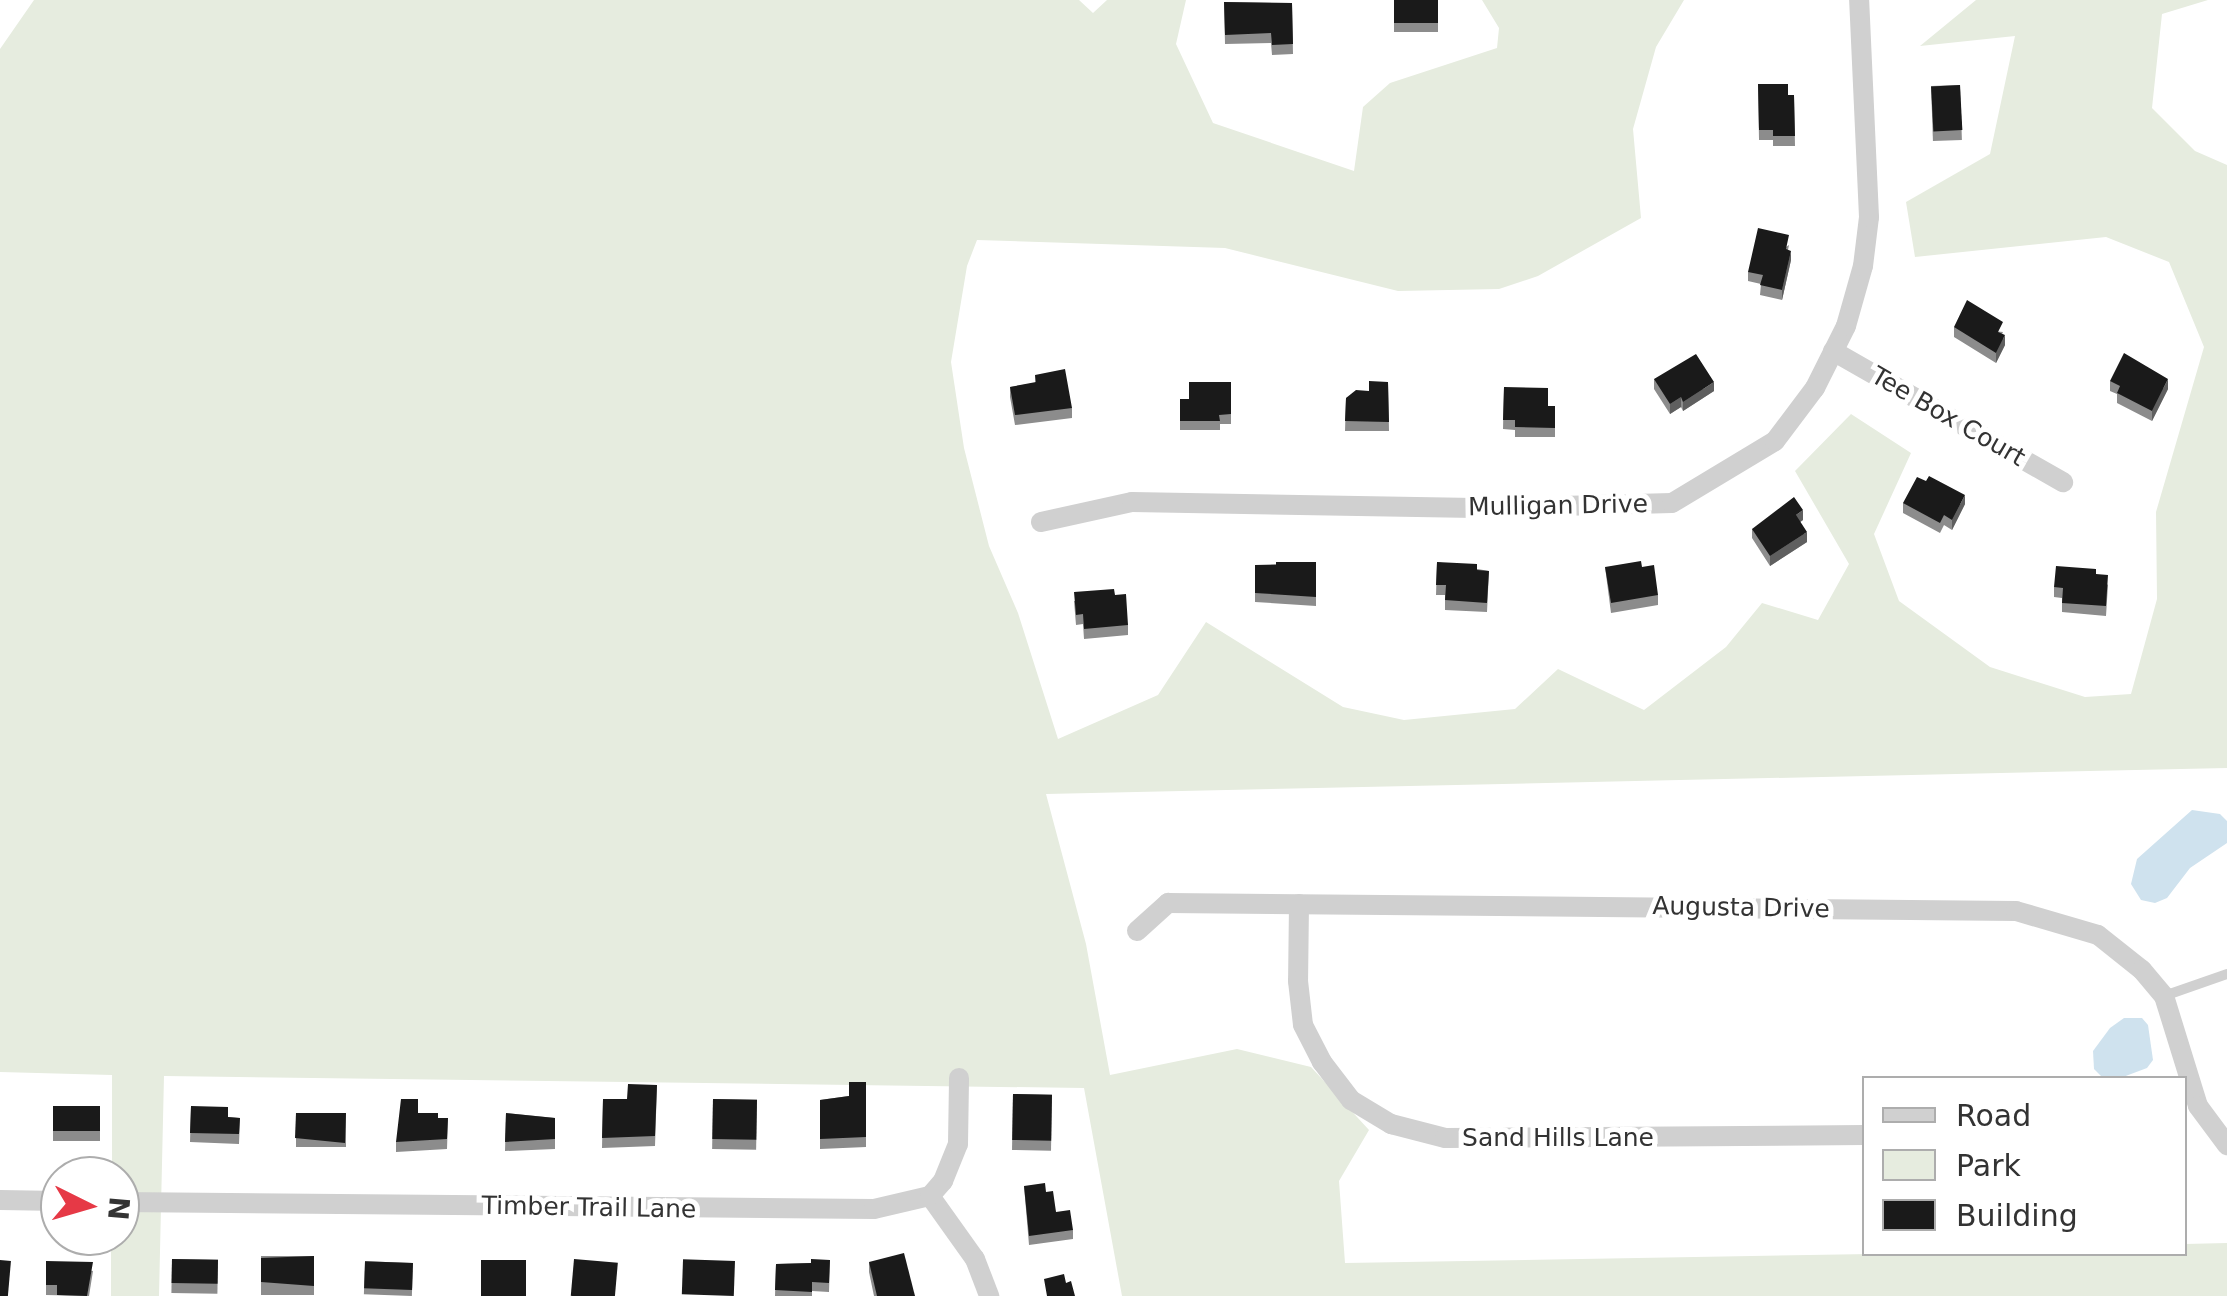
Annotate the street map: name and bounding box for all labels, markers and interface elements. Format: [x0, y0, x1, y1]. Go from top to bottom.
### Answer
street label: Tee Box Court [1866, 361, 2030, 473]
street label: Mulligan Drive [1468, 489, 1648, 523]
street label: Augusta Drive [1652, 891, 1830, 925]
legend [1862, 1076, 2187, 1256]
text: Road [1956, 1098, 2031, 1133]
street label: Sand Hills Lane [1462, 1123, 1654, 1153]
text: Park [1956, 1148, 2021, 1183]
north arrow [40, 1156, 140, 1256]
street label: Timber Trail Lane [481, 1191, 697, 1225]
text: N [101, 1195, 136, 1222]
text: Building [1956, 1198, 2078, 1233]

